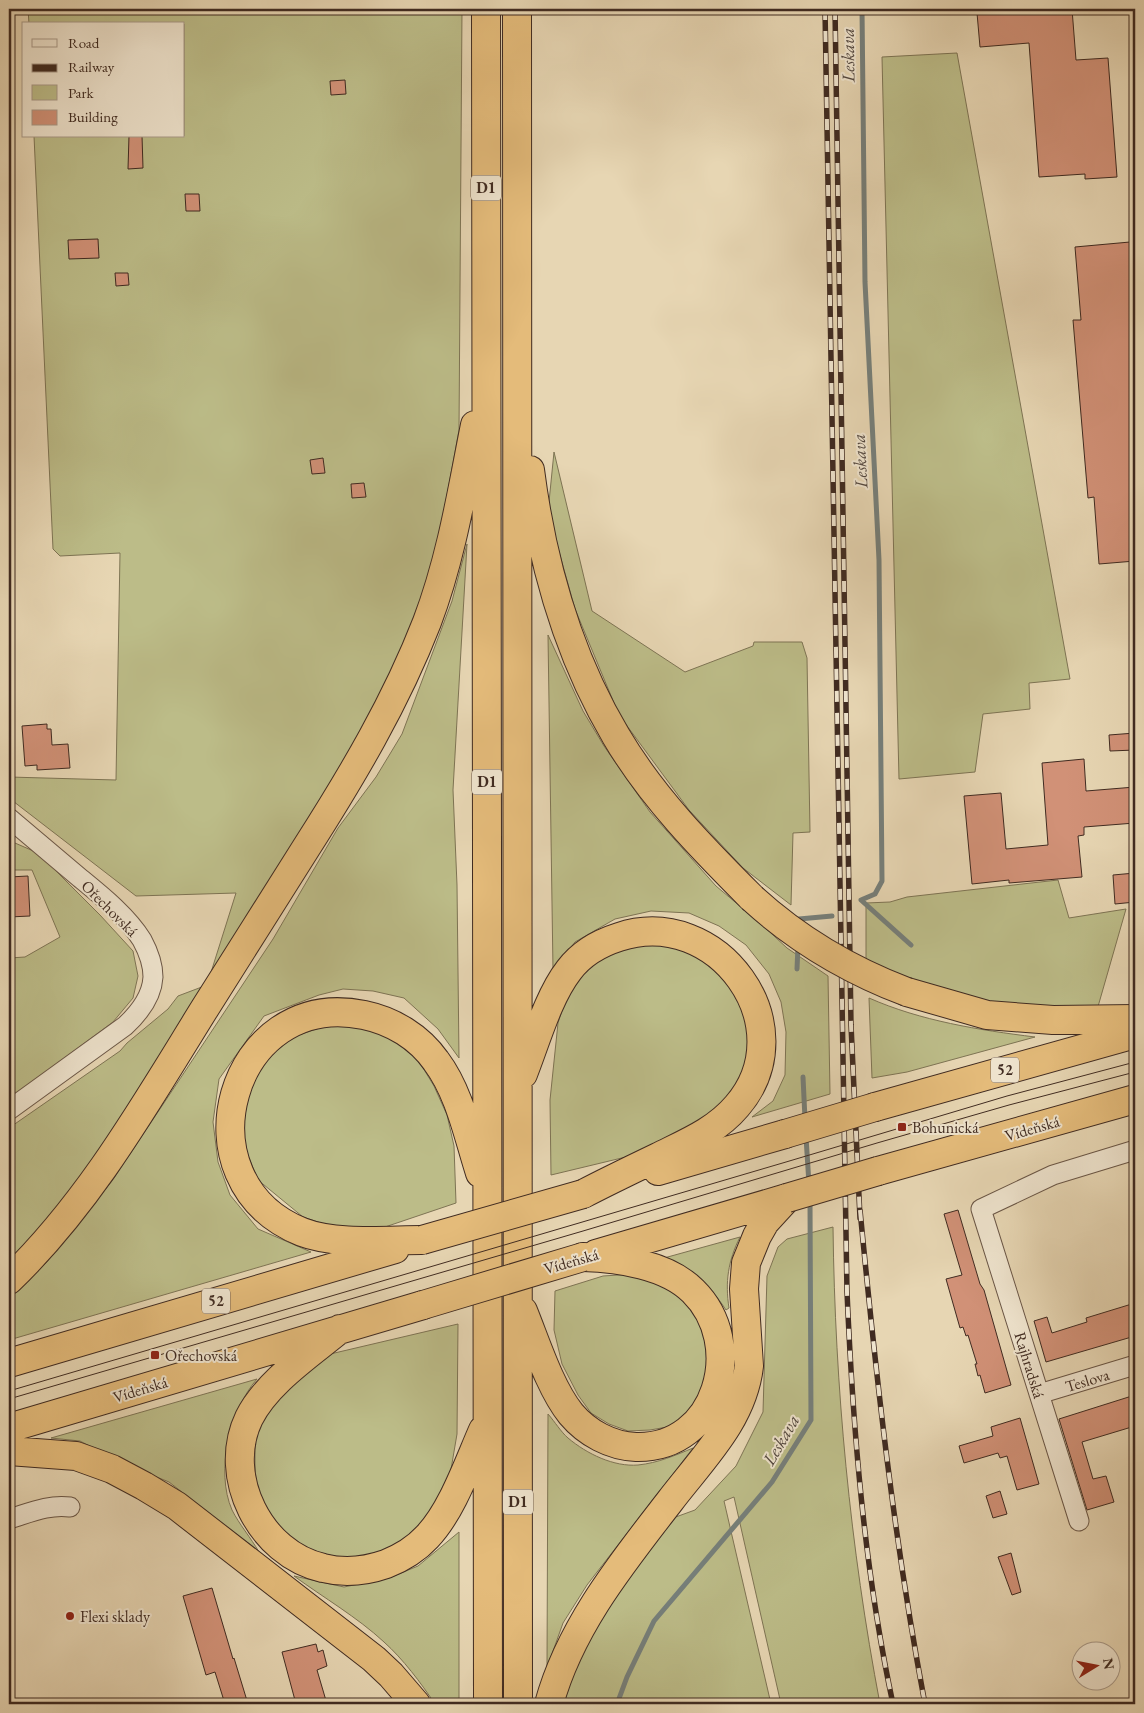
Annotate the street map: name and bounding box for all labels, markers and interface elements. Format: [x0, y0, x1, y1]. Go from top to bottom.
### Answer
legend [22, 22, 185, 138]
water label: Leskava [836, 28, 859, 83]
text: Road [68, 33, 100, 52]
text: Railway [68, 57, 115, 76]
text: Park [68, 83, 95, 102]
text: Building [68, 107, 118, 126]
road number: D1 [471, 176, 501, 200]
water label: Leskava [847, 433, 872, 490]
road number: D1 [472, 770, 502, 794]
street label: Ořechovská [77, 875, 143, 942]
road number: 52 [991, 1058, 1019, 1082]
street label: Vídeňská [1002, 1110, 1063, 1146]
place label: Bohunická [912, 1117, 979, 1138]
marker: Bohunická [896, 1121, 908, 1133]
street label: Vídeňská [541, 1243, 602, 1279]
road number: 52 [202, 1288, 230, 1314]
street label: Rajhradská [1009, 1329, 1050, 1401]
place label: Ořechovská [165, 1345, 238, 1366]
marker: Ořechovská [149, 1349, 161, 1361]
street label: Teslova [1062, 1364, 1112, 1397]
street label: Vídeňská [110, 1371, 171, 1408]
water label: Leskava [756, 1410, 804, 1470]
road number: D1 [503, 1490, 533, 1514]
place label: Flexi sklady [80, 1606, 151, 1627]
marker: Flexi sklady [64, 1610, 76, 1622]
north arrow [1072, 1640, 1122, 1690]
text: N [1099, 1657, 1119, 1672]

